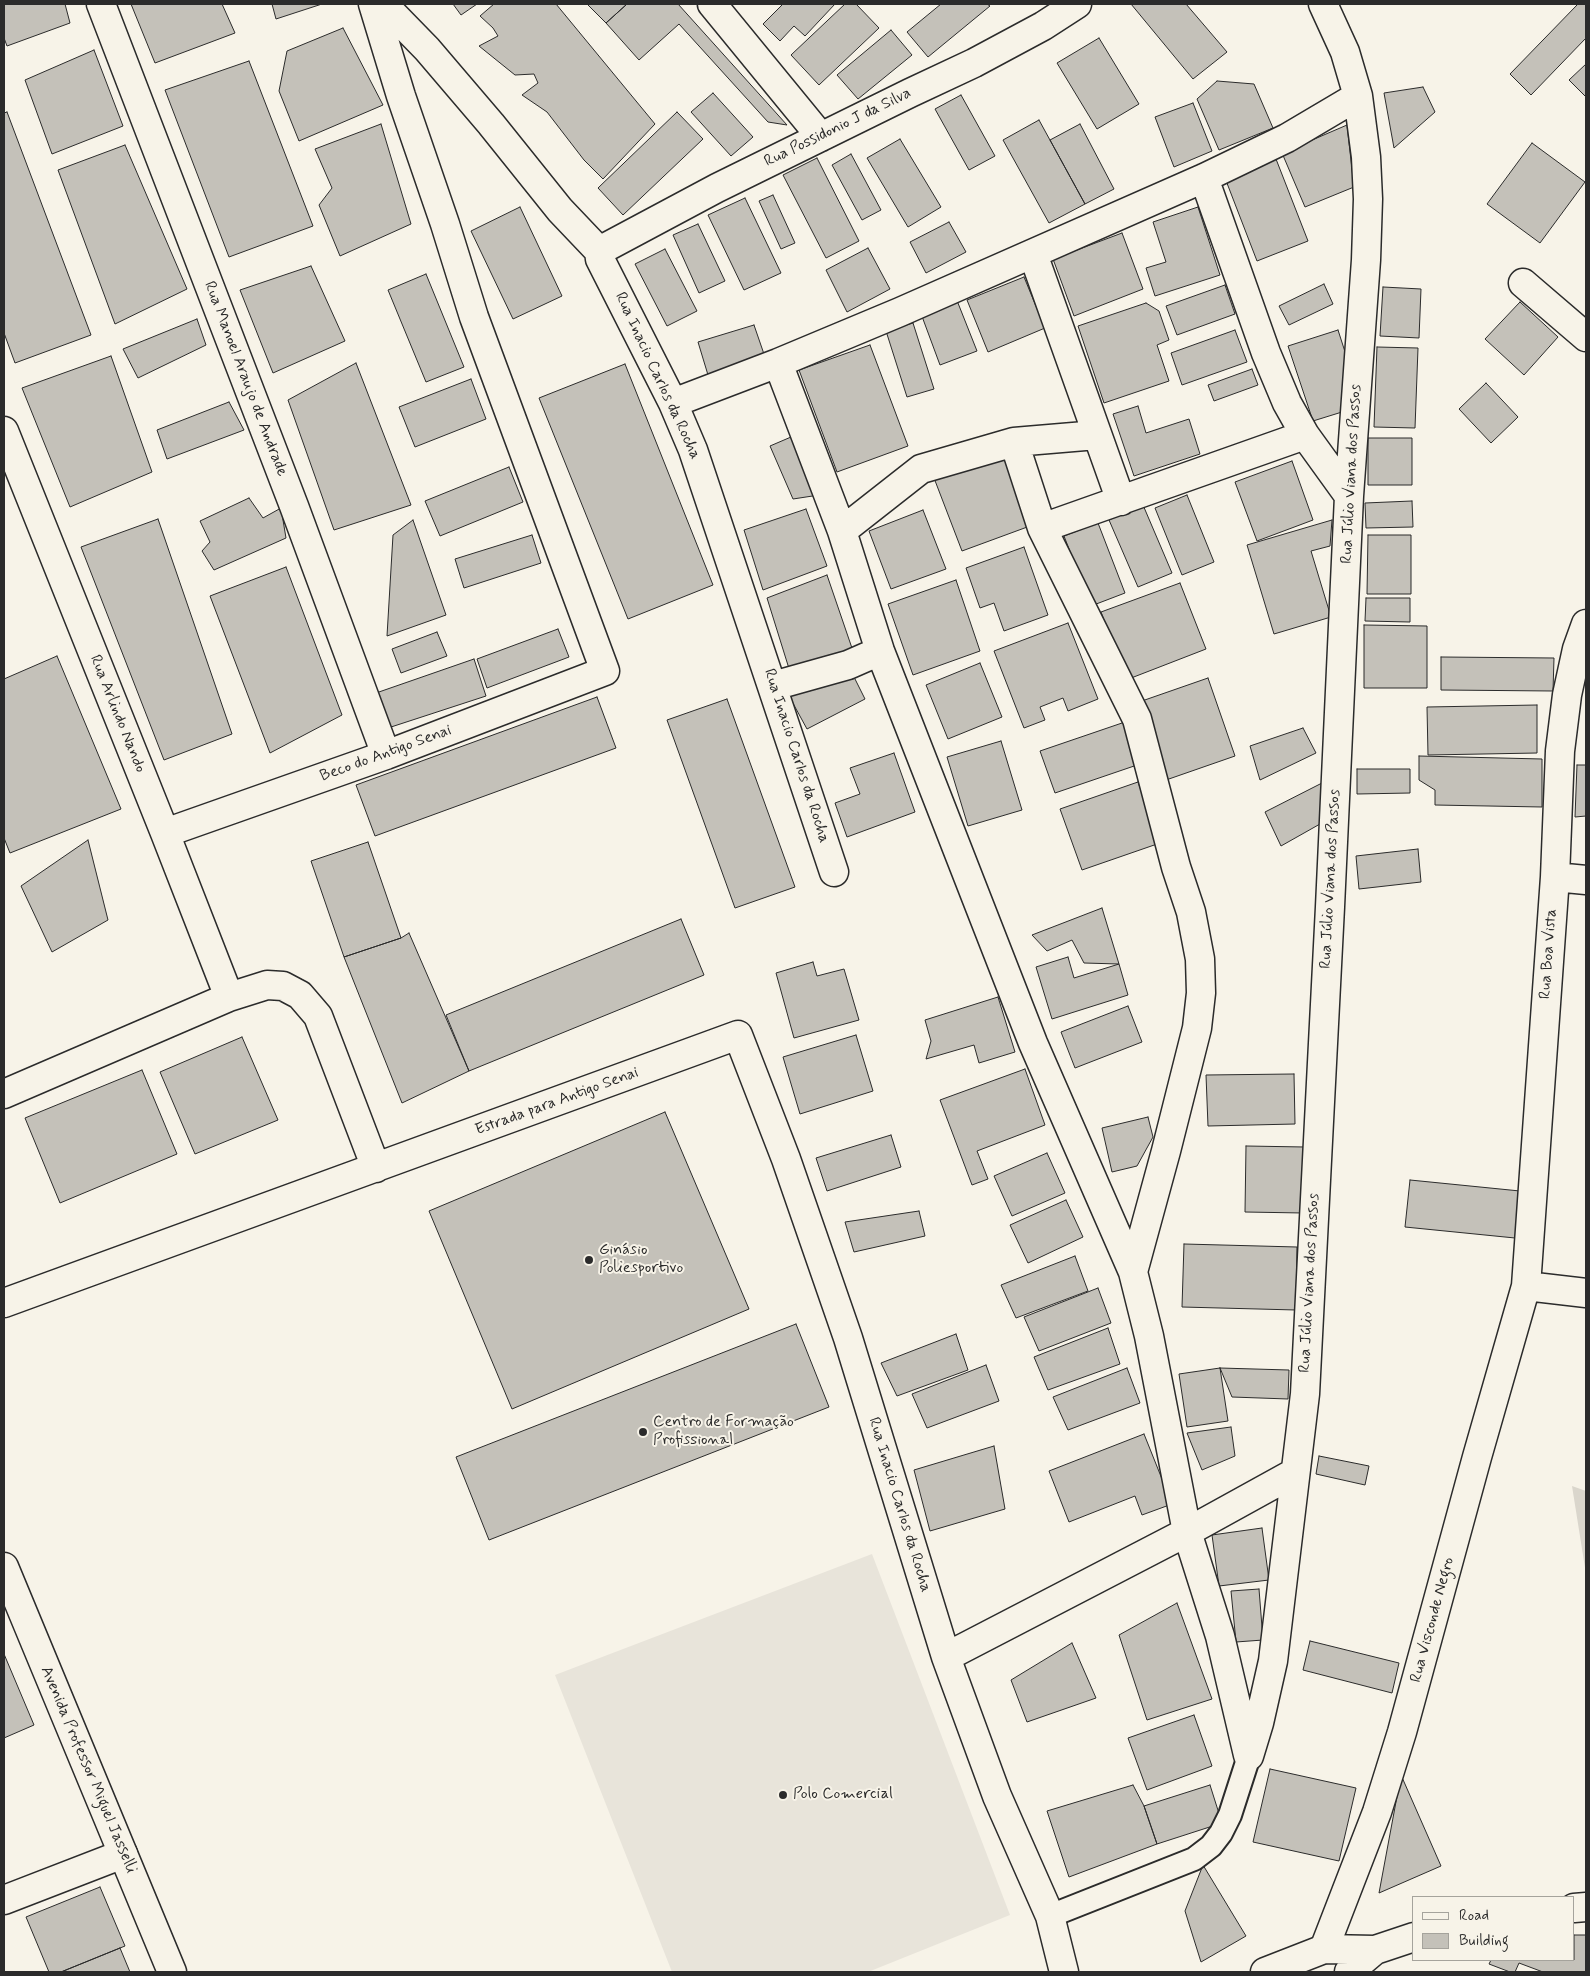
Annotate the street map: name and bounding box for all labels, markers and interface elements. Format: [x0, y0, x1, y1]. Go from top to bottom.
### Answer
street label: Rua Possidonio J da Silva [761, 84, 915, 172]
street label: Rua Manoel Araujo de Andrade [199, 279, 291, 479]
street label: Rua Inacio Carlos da Rocha [610, 290, 704, 462]
street label: Rua Júlio Viana dos Passos [1338, 384, 1366, 564]
street label: Rua Arlindo Nando [85, 652, 149, 776]
street label: Rua Inacio Carlos da Rocha [759, 667, 833, 845]
street label: Beco do Antigo Senai [318, 721, 454, 787]
street label: Rua Júlio Viana dos Passos [1317, 789, 1345, 969]
street label: Rua Boa Vista [1536, 908, 1562, 1000]
street label: Estrada para Antigo Senai [473, 1064, 641, 1140]
street label: Rua Júlio Viana dos Passos [1296, 1193, 1324, 1373]
place label: Ginásio Poliesportivo [599, 1241, 683, 1279]
marker: Ginásio Poliesportivo [583, 1254, 595, 1266]
place label: Centro de Formação Profissional [653, 1413, 794, 1451]
street label: Rua Inacio Carlos da Rocha [863, 1415, 935, 1595]
marker: Centro de Formação Profissional [637, 1426, 649, 1438]
street label: Rua Visconde Negro [1407, 1555, 1459, 1685]
street label: Avenida Professor Miguel Jasselli [36, 1664, 140, 1876]
place label: Polo Comercial [793, 1785, 893, 1805]
marker: Polo Comercial [777, 1789, 789, 1801]
legend [1412, 1896, 1575, 1961]
text: Road [1459, 1906, 1489, 1926]
text: Building [1459, 1931, 1509, 1951]

